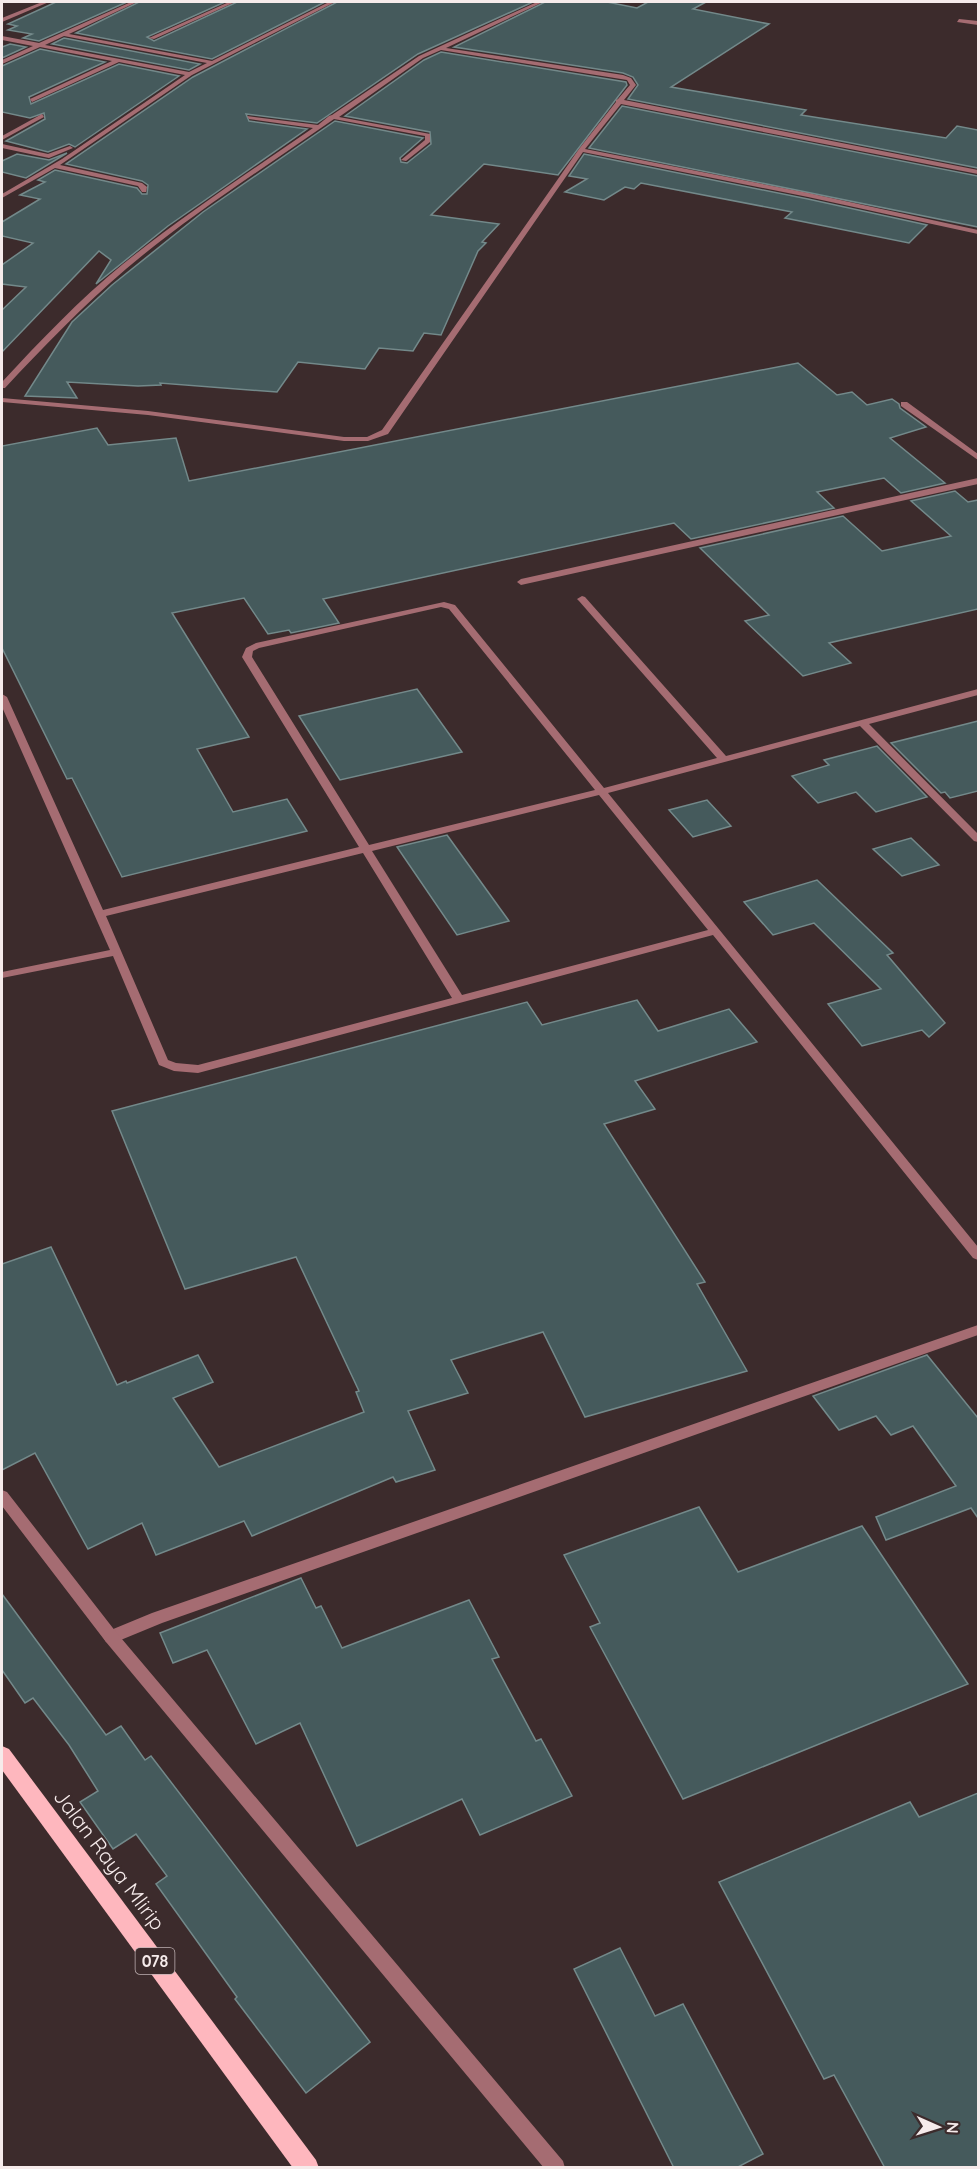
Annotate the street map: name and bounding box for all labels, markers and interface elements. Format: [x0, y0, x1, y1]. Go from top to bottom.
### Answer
street label: Jalan Raya Mlirip [48, 1784, 171, 1935]
road number: 078 [136, 1948, 174, 1974]
north arrow [908, 2097, 968, 2157]
text: N [943, 2121, 963, 2134]

